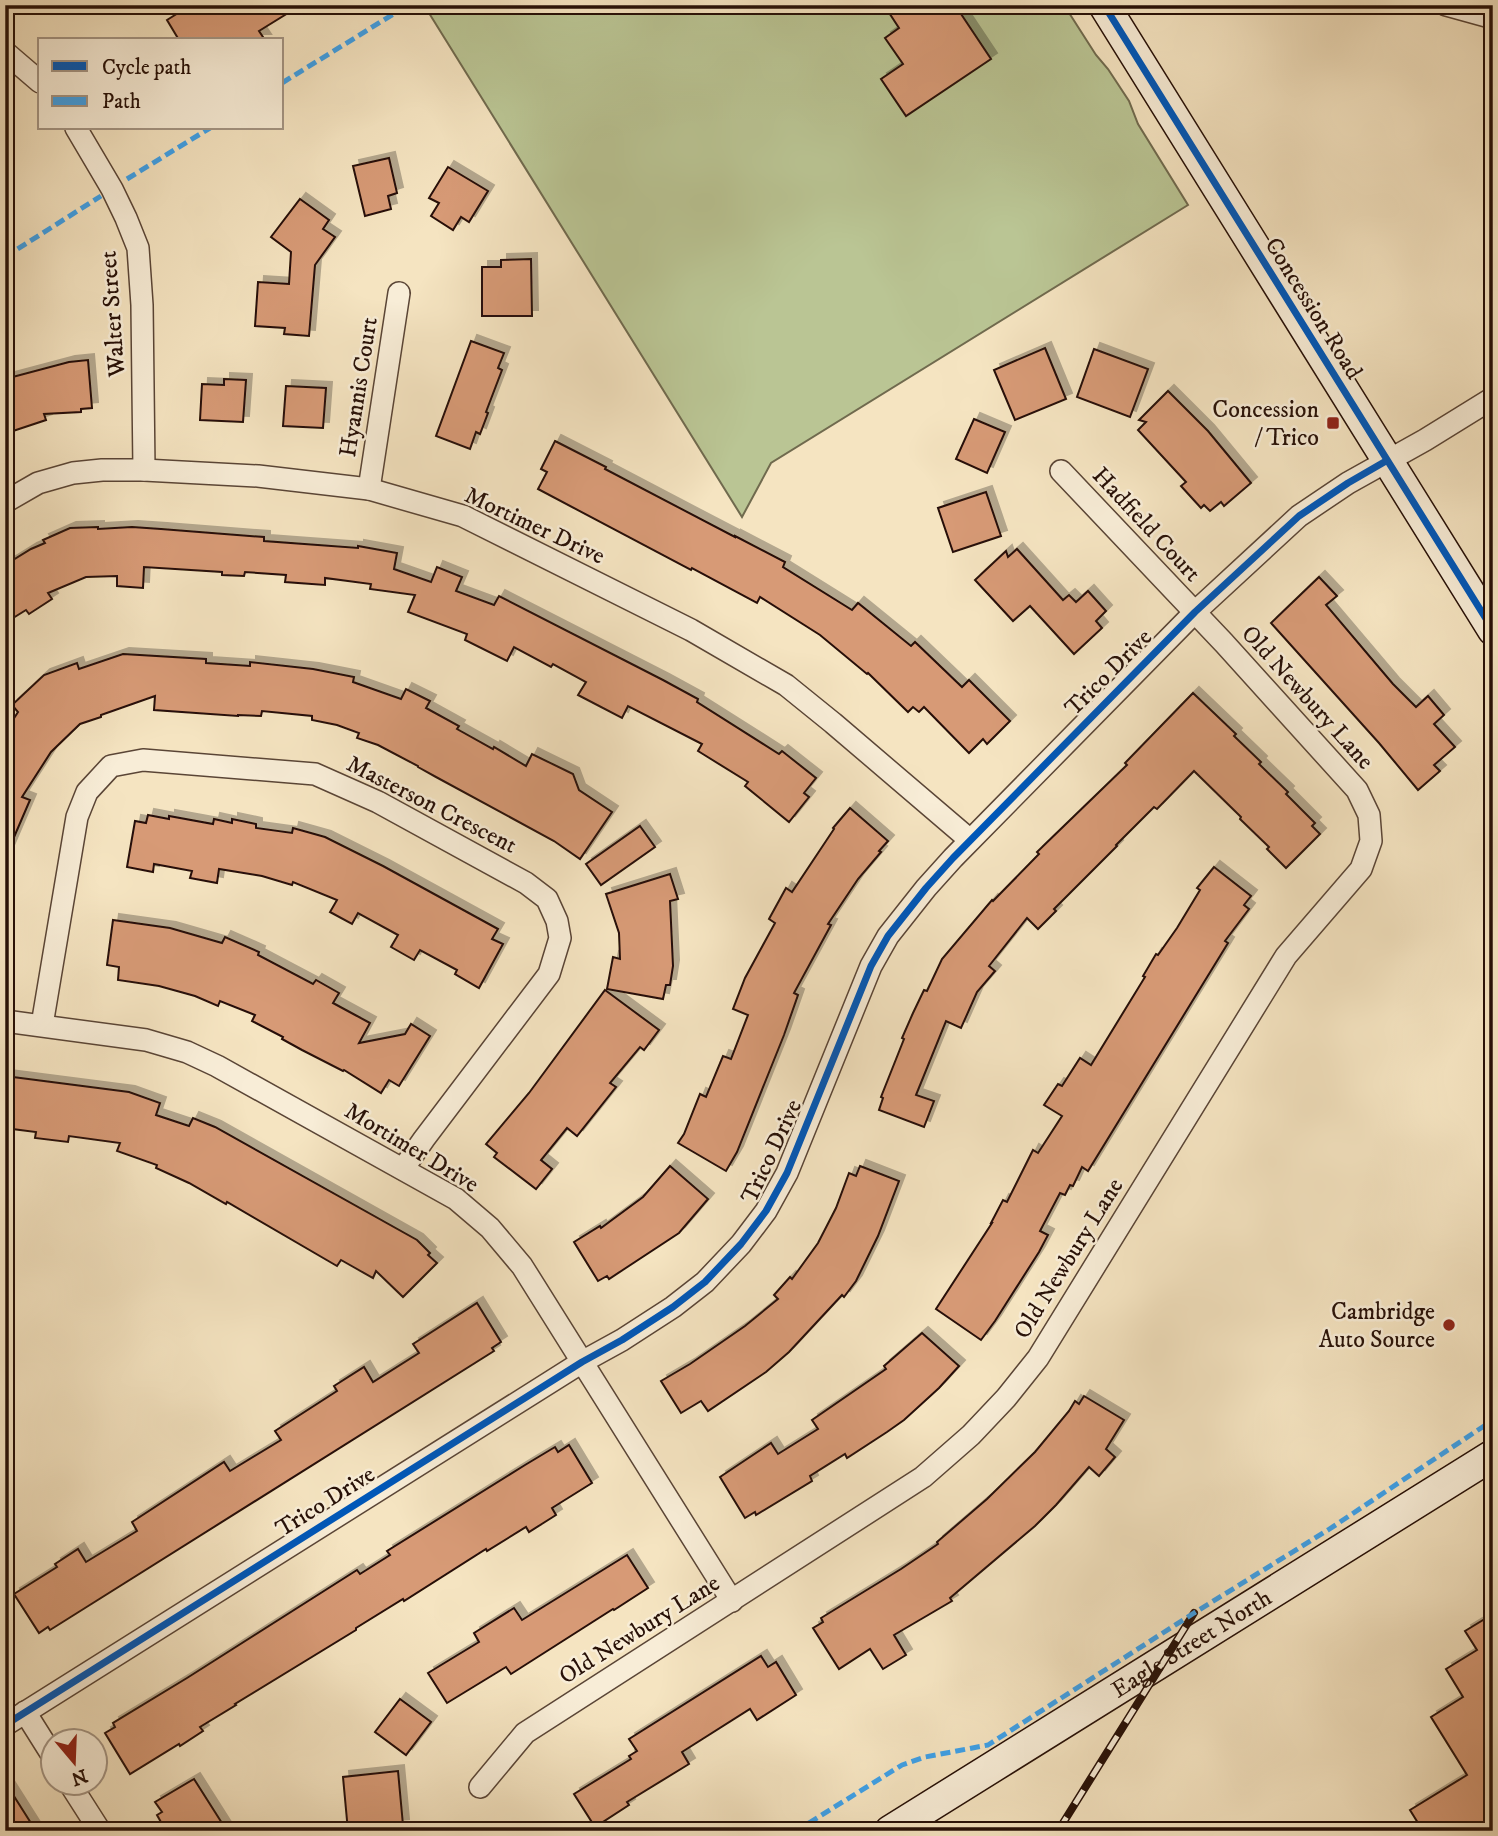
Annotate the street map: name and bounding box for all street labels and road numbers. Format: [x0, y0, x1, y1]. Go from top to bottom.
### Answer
street label: Concession Road [1258, 232, 1369, 385]
street label: Walter Street [94, 250, 132, 379]
street label: Hyannis Court [333, 315, 385, 459]
street label: Hadfield Court [1086, 461, 1207, 589]
street label: Mortimer Drive [460, 480, 610, 572]
street label: Old Newbury Lane [1235, 619, 1380, 776]
street label: Trico Drive [1059, 623, 1159, 723]
street label: Masterson Crescent [341, 749, 522, 861]
street label: Trico Drive [735, 1095, 809, 1208]
street label: Mortimer Drive [339, 1096, 484, 1200]
street label: Old Newbury Lane [1007, 1173, 1130, 1344]
street label: Trico Drive [270, 1460, 381, 1544]
street label: Old Newbury Lane [554, 1568, 725, 1691]
street label: Eagle Street North [1106, 1583, 1278, 1705]

